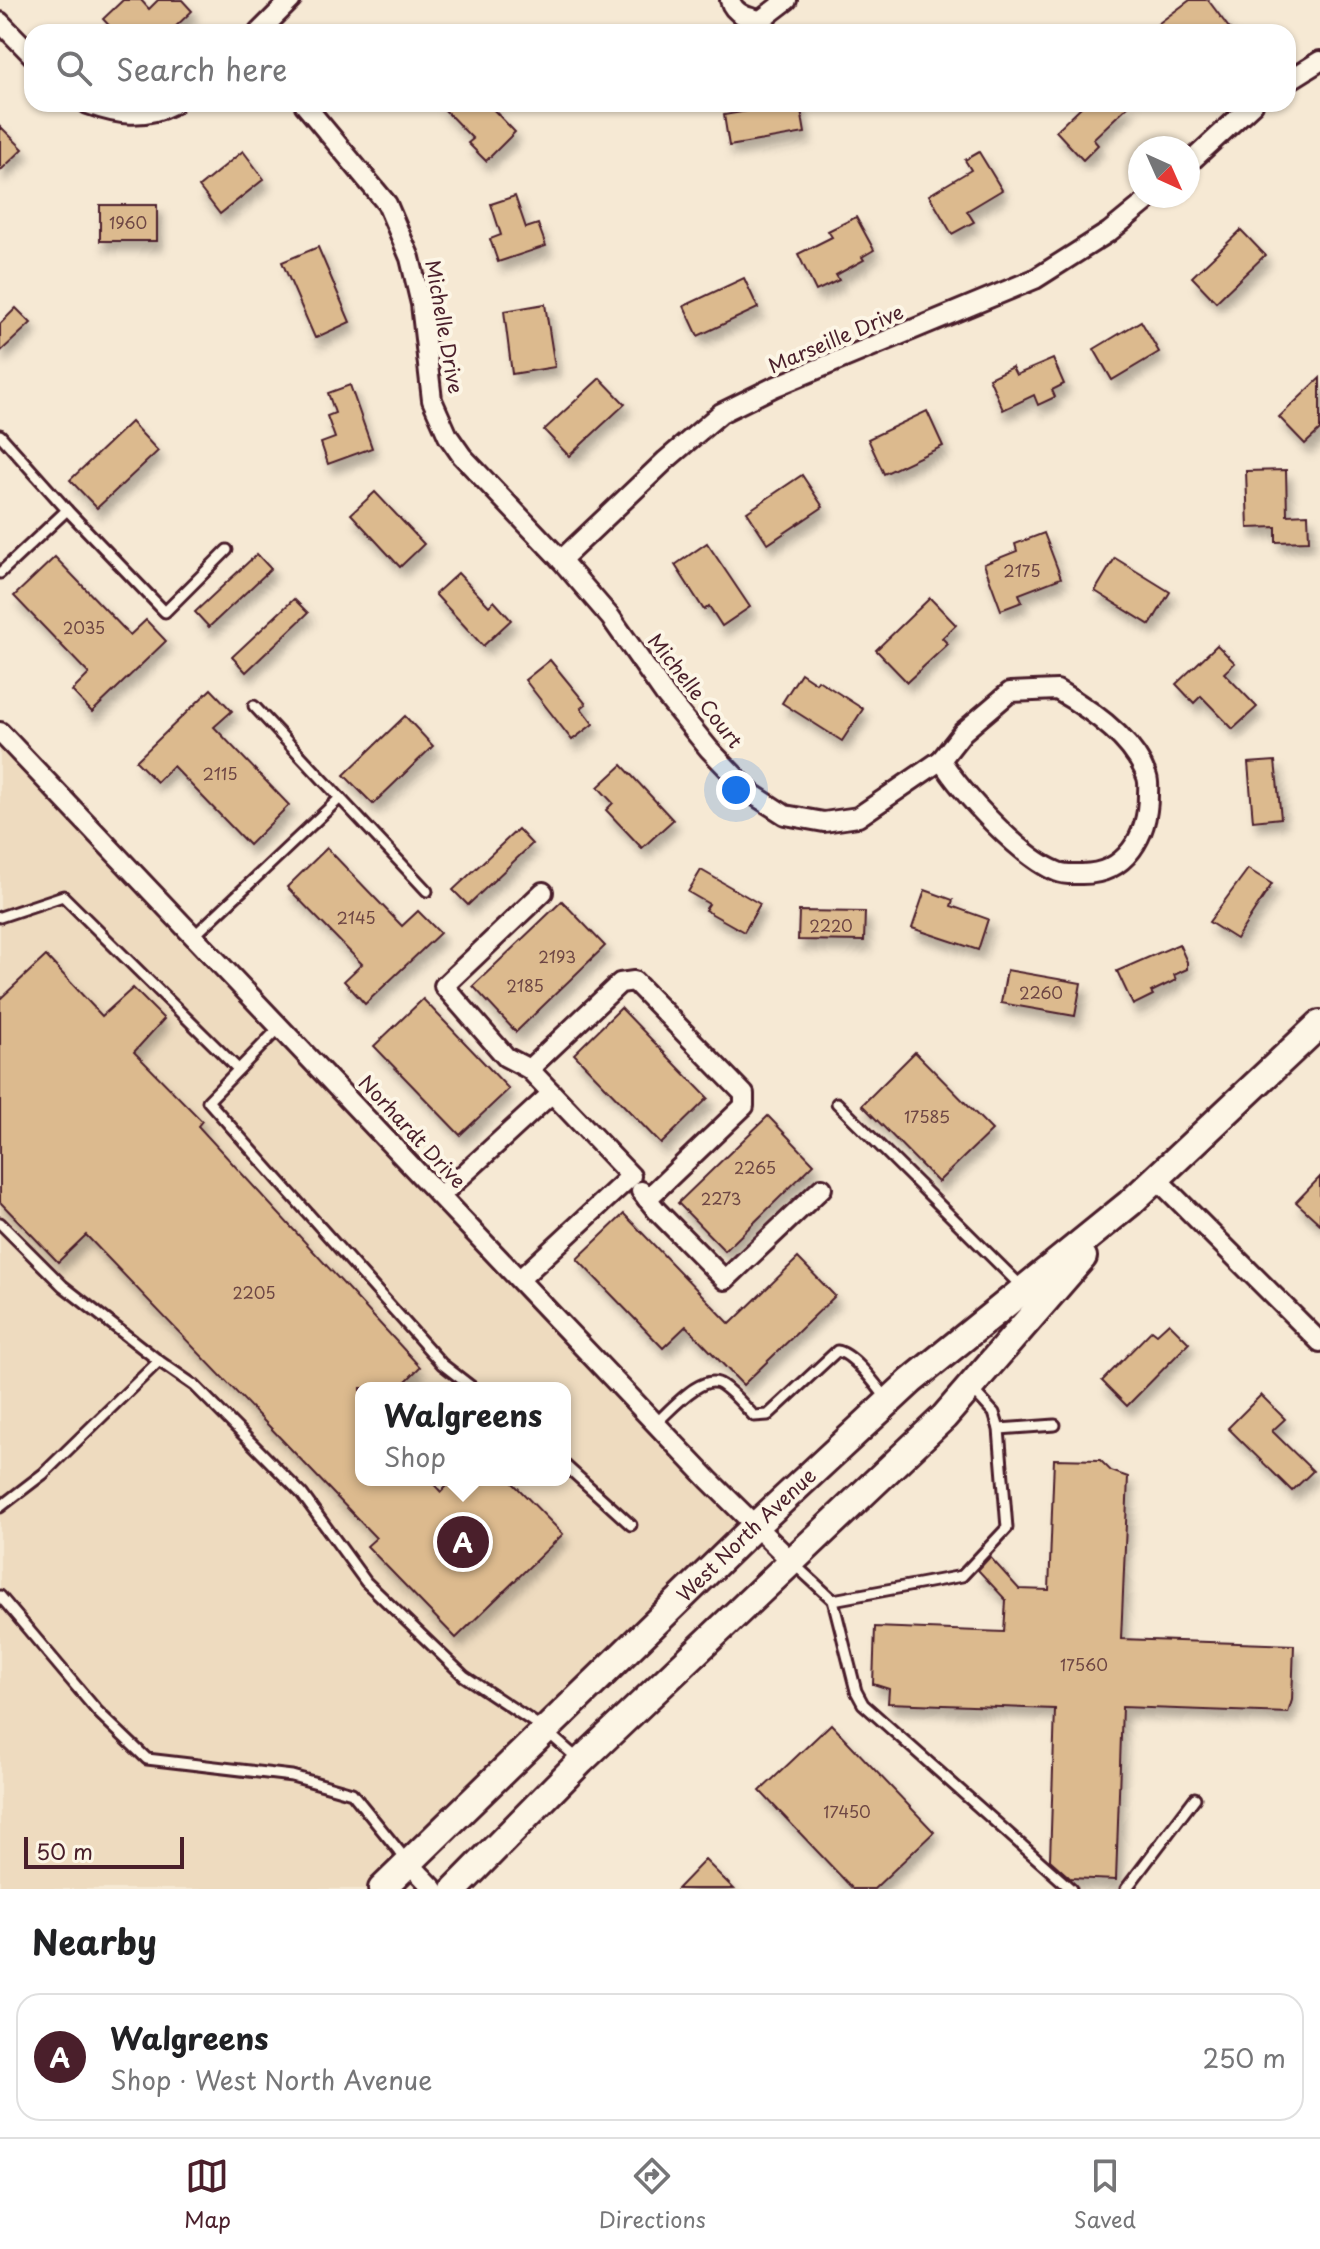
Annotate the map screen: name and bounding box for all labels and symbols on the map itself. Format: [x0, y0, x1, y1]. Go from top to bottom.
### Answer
north arrow [1128, 136, 1200, 208]
house number: 1960 [109, 210, 147, 234]
street label: Michelle Drive [418, 258, 472, 396]
street label: Marseille Drive [763, 296, 908, 380]
house number: 2175 [1003, 558, 1041, 582]
house number: 2035 [63, 615, 105, 639]
street label: Michelle Court [641, 627, 750, 754]
house number: 2115 [202, 761, 238, 785]
your location [716, 770, 756, 810]
house number: 2145 [337, 905, 375, 929]
house number: 2220 [809, 913, 853, 937]
house number: 2193 [538, 944, 576, 968]
house number: 2185 [506, 973, 544, 997]
house number: 2260 [1019, 980, 1063, 1004]
street label: Norhardt Drive [352, 1068, 473, 1195]
house number: 17585 [904, 1104, 950, 1128]
house number: 2265 [734, 1155, 776, 1179]
house number: 2273 [701, 1186, 741, 1210]
house number: 2205 [232, 1280, 276, 1304]
street label: West North Avenue [669, 1461, 822, 1608]
pin: A [437, 1512, 489, 1572]
house number: 17560 [1060, 1652, 1108, 1676]
house number: 17450 [823, 1799, 871, 1823]
scale bar [24, 1833, 184, 1869]

